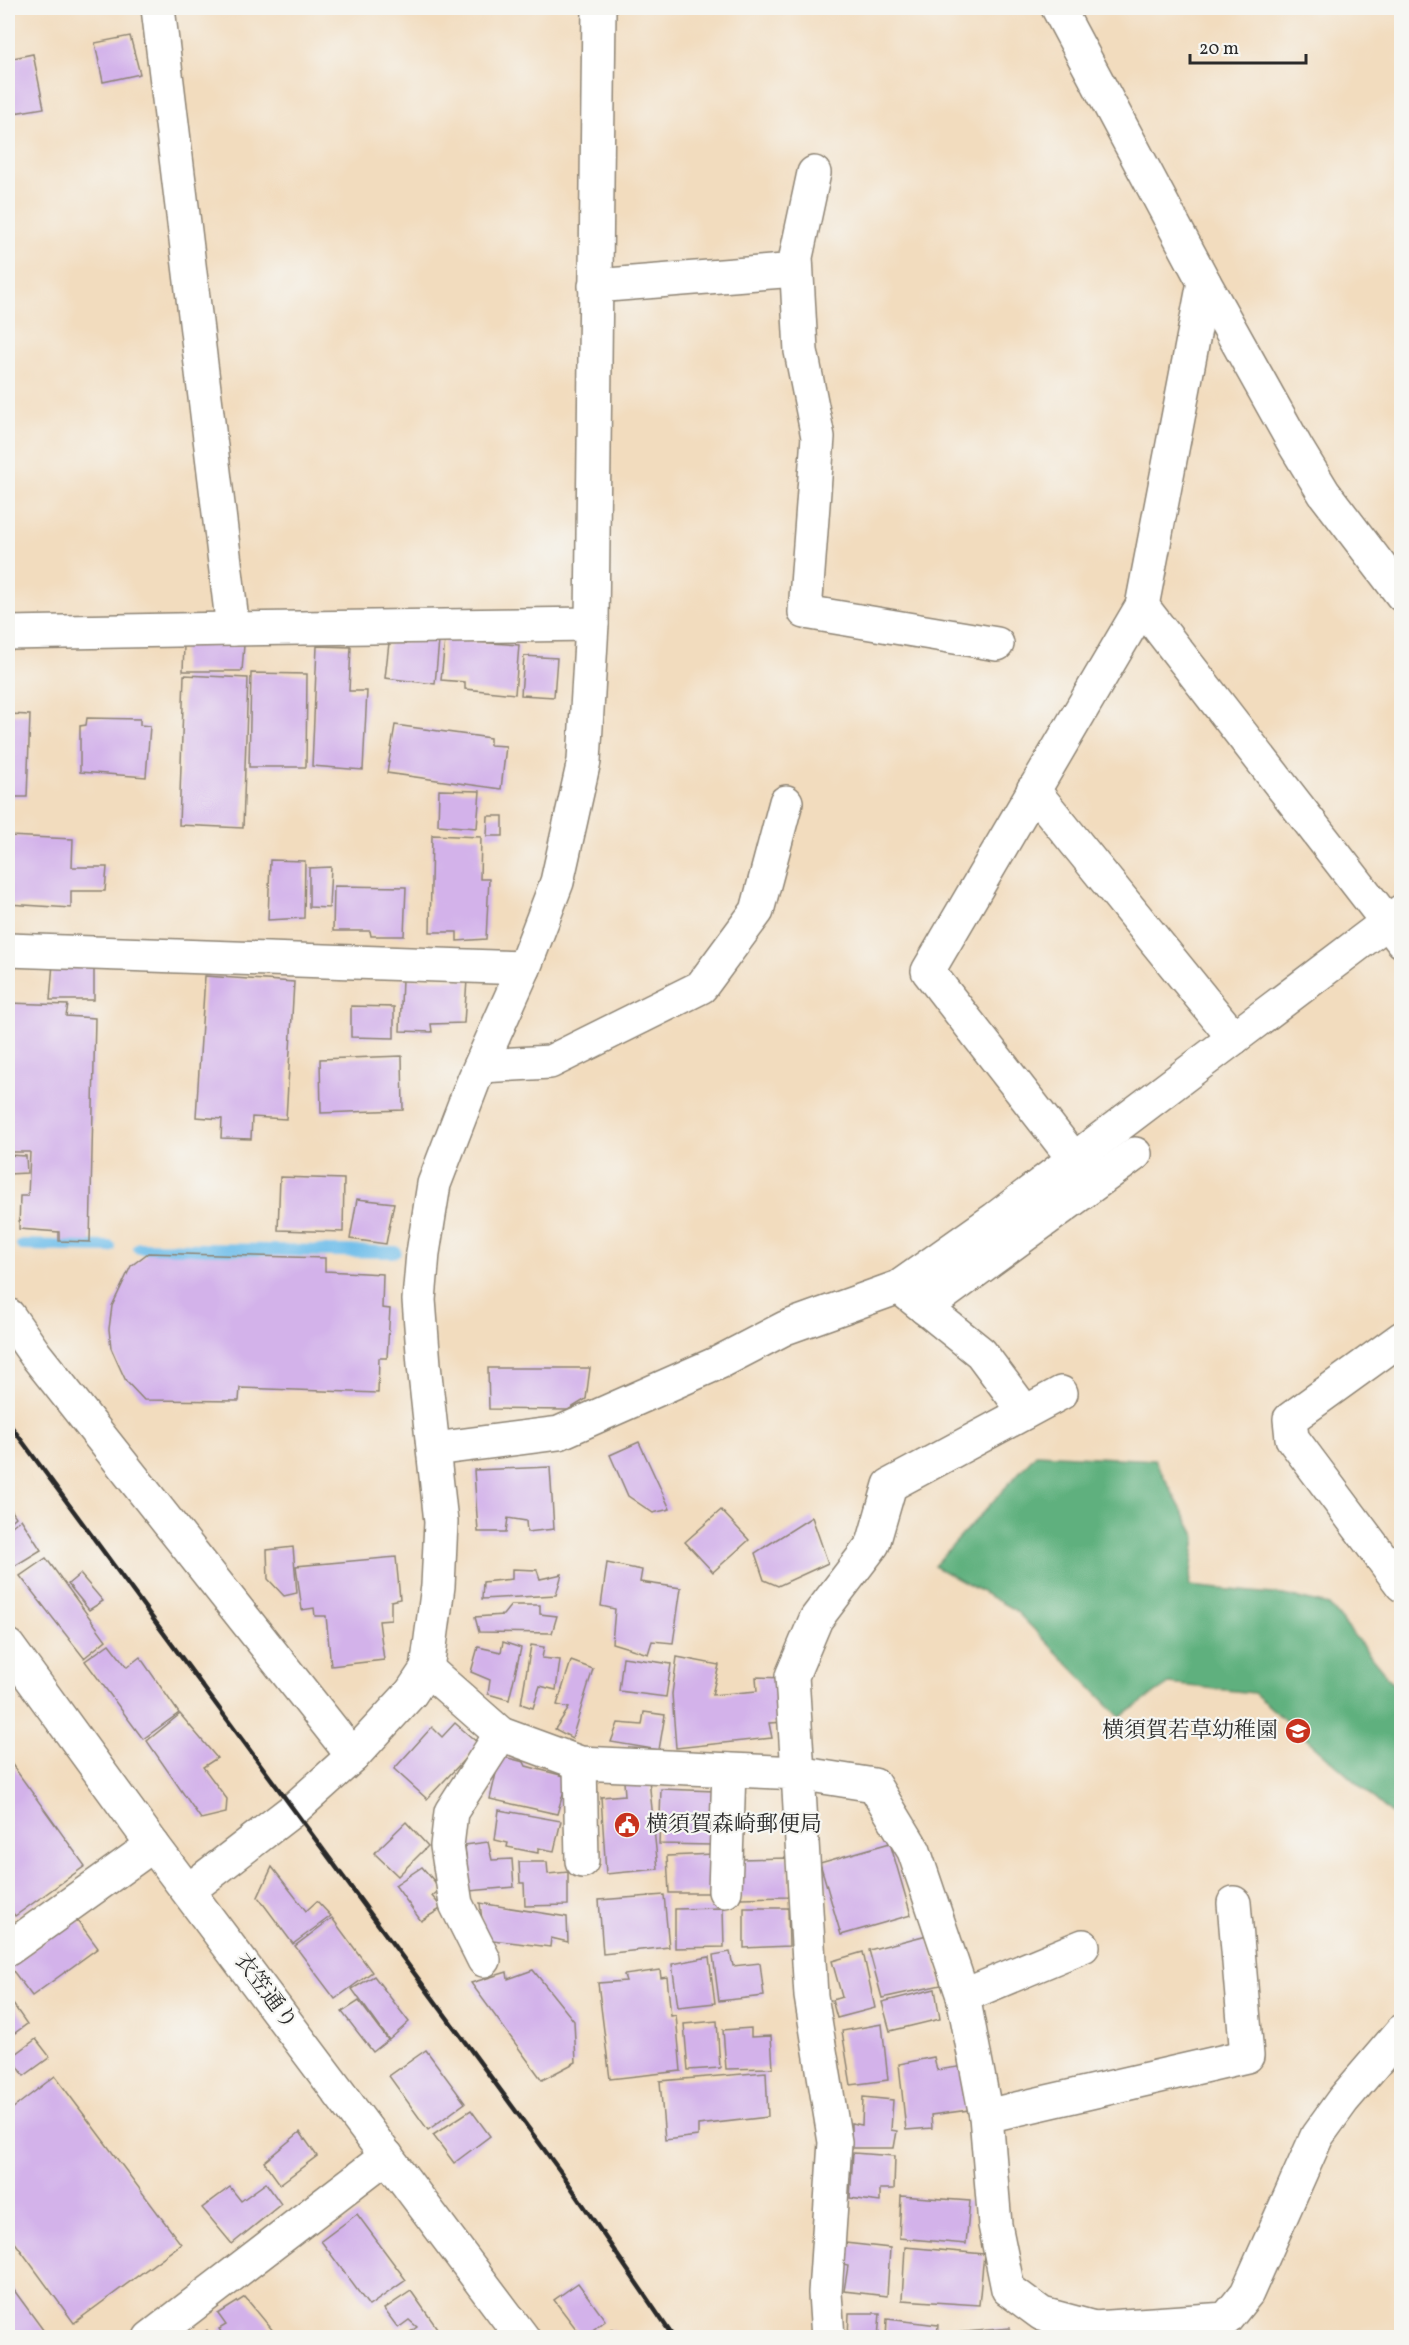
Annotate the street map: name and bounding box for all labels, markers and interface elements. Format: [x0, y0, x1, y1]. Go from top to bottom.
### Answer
scale bar [1190, 27, 1306, 65]
text: 20 m [1199, 37, 1239, 62]
place label: 横須賀若草幼稚園 [1102, 1716, 1278, 1747]
school or university icon: 横須賀若草幼稚園 [1283, 1716, 1313, 1746]
public building icon: 横須賀森崎郵便局 [612, 1810, 642, 1840]
place label: 横須賀森崎郵便局 [646, 1810, 822, 1841]
street label: 衣笠通り [226, 1948, 304, 2036]

